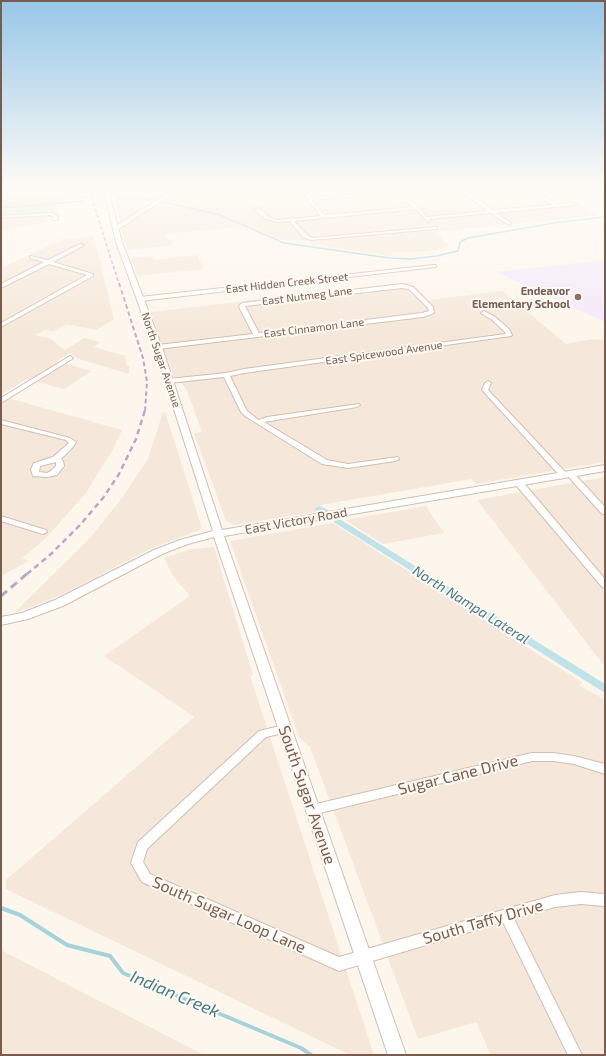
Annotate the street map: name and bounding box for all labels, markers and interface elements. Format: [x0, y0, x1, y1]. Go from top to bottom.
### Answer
street label: East Hidden Creek Street [225, 270, 349, 296]
street label: East Nutmeg Lane [261, 284, 353, 308]
place label: Endeavor Elementary School [472, 284, 570, 310]
marker: Endeavor Elementary School [573, 292, 583, 302]
street label: North Sugar Avenue [139, 311, 183, 409]
street label: East Cinnamon Lane [263, 315, 365, 341]
street label: East Spicewood Avenue [325, 338, 443, 368]
street label: East Victory Road [244, 504, 348, 538]
water label: North Nampa Lateral [410, 562, 532, 648]
street label: South Sugar Avenue [274, 723, 340, 867]
street label: Sugar Cane Drive [396, 751, 520, 799]
street label: South Sugar Loop Lane [149, 872, 309, 958]
street label: South Taffy Drive [421, 896, 545, 948]
water label: Indian Creek [127, 966, 223, 1022]

